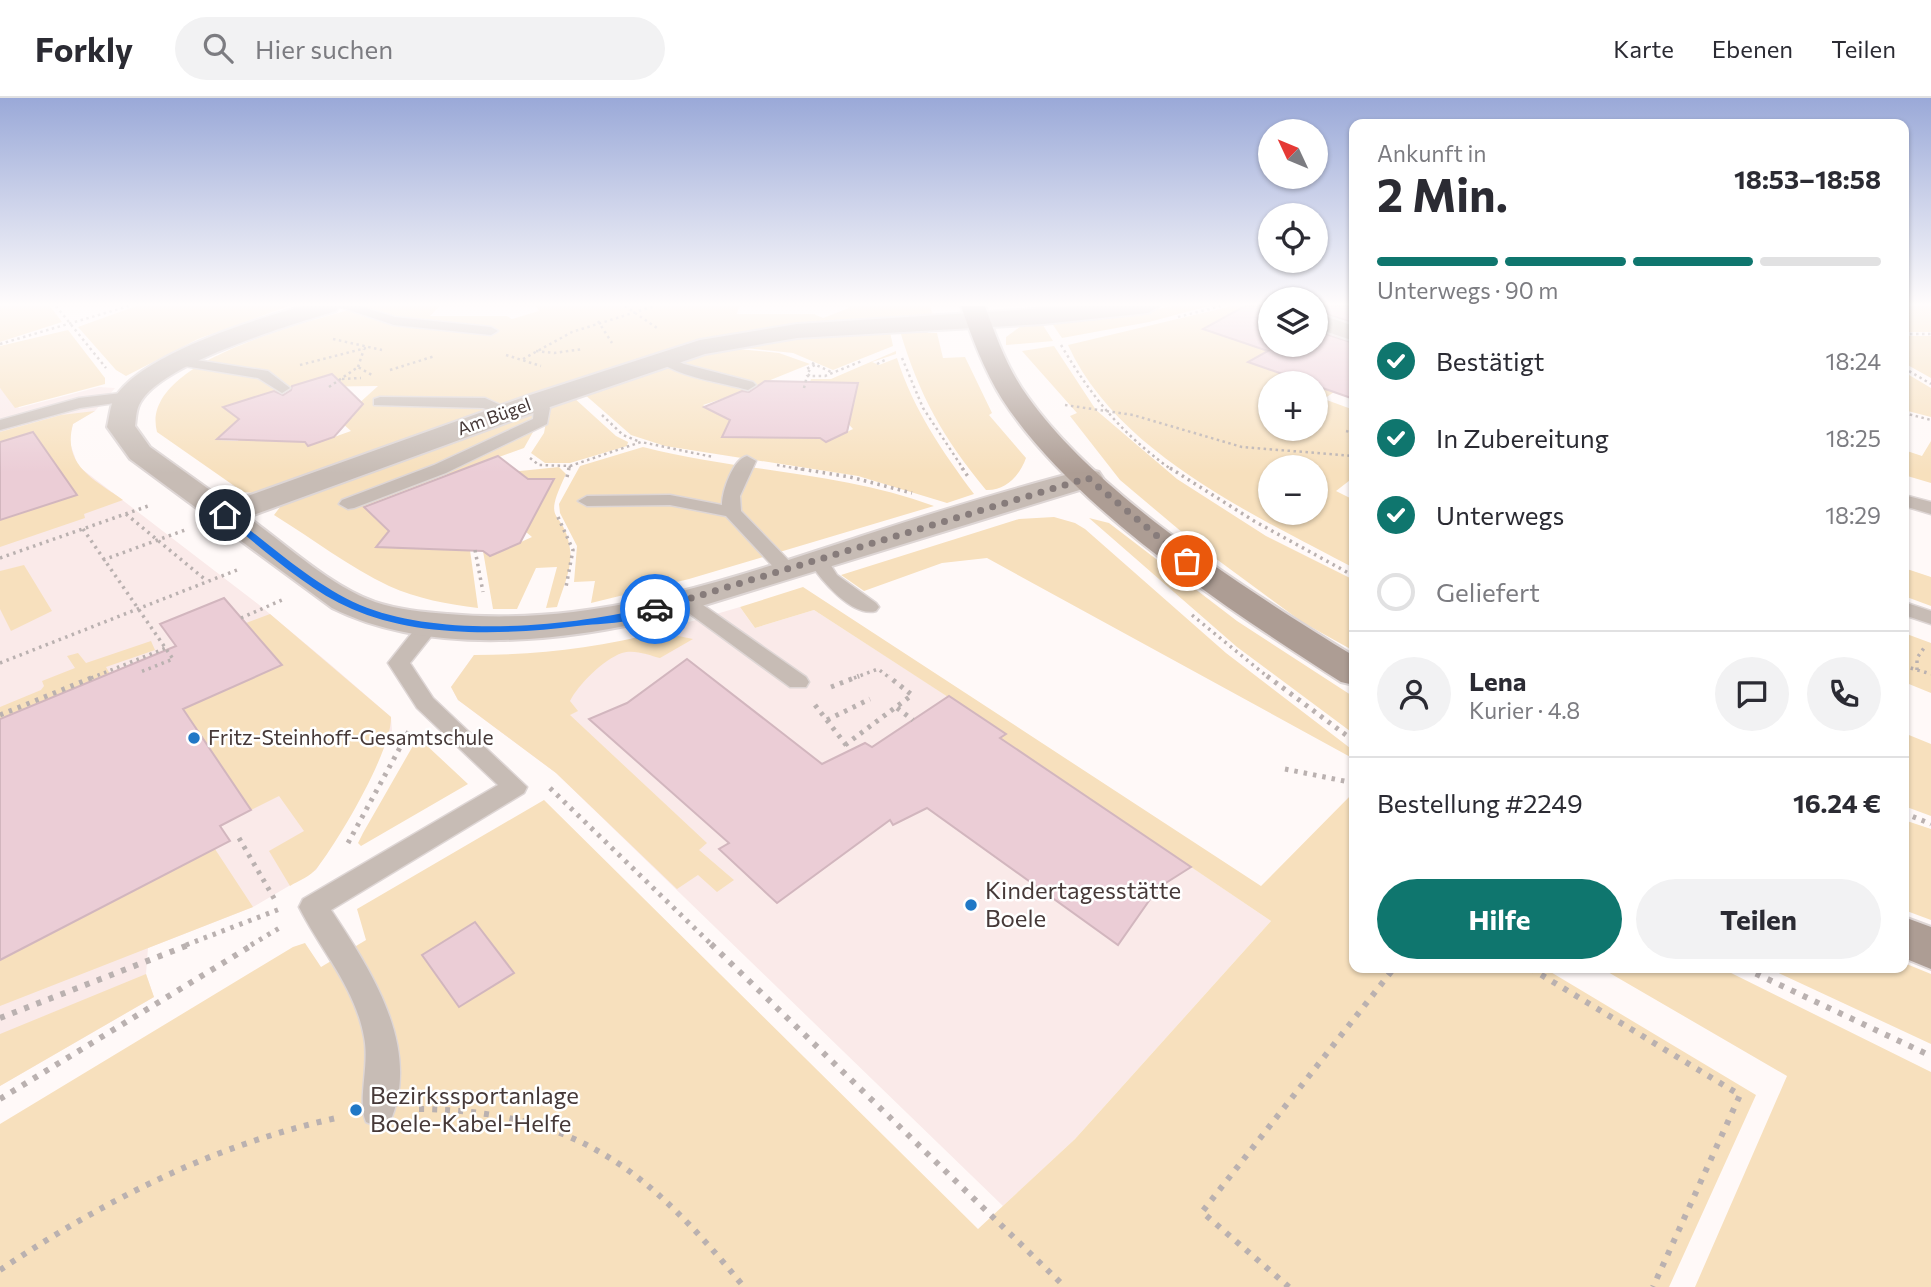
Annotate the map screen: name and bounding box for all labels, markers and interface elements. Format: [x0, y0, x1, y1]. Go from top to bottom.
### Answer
search box [175, 17, 665, 80]
text: Forkly [35, 28, 133, 69]
icon: search [199, 29, 237, 67]
text: Hier suchen [255, 33, 393, 64]
text: Karte [1613, 34, 1674, 63]
text: Ebenen [1712, 34, 1793, 63]
text: Teilen [1831, 34, 1896, 63]
north arrow [1258, 119, 1328, 189]
map controls [1258, 119, 1328, 525]
text: Ankunft in [1377, 139, 1487, 167]
text: 18:53–18:58 [1734, 163, 1881, 194]
text: 2 Min. [1377, 165, 1508, 221]
button: locate [1258, 203, 1328, 273]
text: Unterwegs · 90 m [1377, 276, 1558, 304]
button: layers [1258, 287, 1328, 357]
icon: check [1377, 342, 1415, 380]
text: Bestätigt [1436, 345, 1545, 376]
text: 18:24 [1826, 347, 1881, 375]
button: + [1258, 371, 1328, 441]
street label: Am Bügel [454, 393, 534, 440]
icon: check [1377, 419, 1415, 457]
text: In Zubereitung [1436, 422, 1609, 453]
text: 18:25 [1826, 424, 1881, 452]
button: − [1258, 455, 1328, 525]
pin [195, 485, 255, 545]
icon: home [206, 496, 244, 534]
icon: check [1377, 496, 1415, 534]
text: Unterwegs [1436, 499, 1564, 530]
text: 18:29 [1825, 501, 1881, 529]
pin [1157, 531, 1217, 591]
icon: bag [1168, 542, 1206, 580]
courier [620, 574, 690, 644]
text: Geliefert [1436, 576, 1540, 607]
icon: car [636, 590, 674, 628]
button: person [1377, 657, 1451, 731]
button: chat [1715, 657, 1789, 731]
button: phone [1807, 657, 1881, 731]
text: Lena [1469, 665, 1527, 696]
text: Kurier · 4.8 [1469, 696, 1580, 724]
place label: Fritz-Steinhoff-Gesamtschule [208, 724, 494, 749]
marker: Fritz-Steinhoff-Gesamtschule [186, 730, 202, 746]
text: Bestellung #2249 [1377, 787, 1583, 818]
text: 16.24 € [1793, 787, 1881, 818]
place label: Kindertagesstätte Boele [985, 875, 1181, 932]
button: Hilfe [1377, 879, 1622, 959]
button: Teilen [1636, 879, 1881, 959]
marker: Kindertagesstätte Boele [963, 897, 979, 913]
place label: Bezirkssportanlage Boele-Kabel-Helfe [370, 1080, 579, 1137]
marker: Bezirkssportanlage Boele-Kabel-Helfe [348, 1102, 364, 1118]

